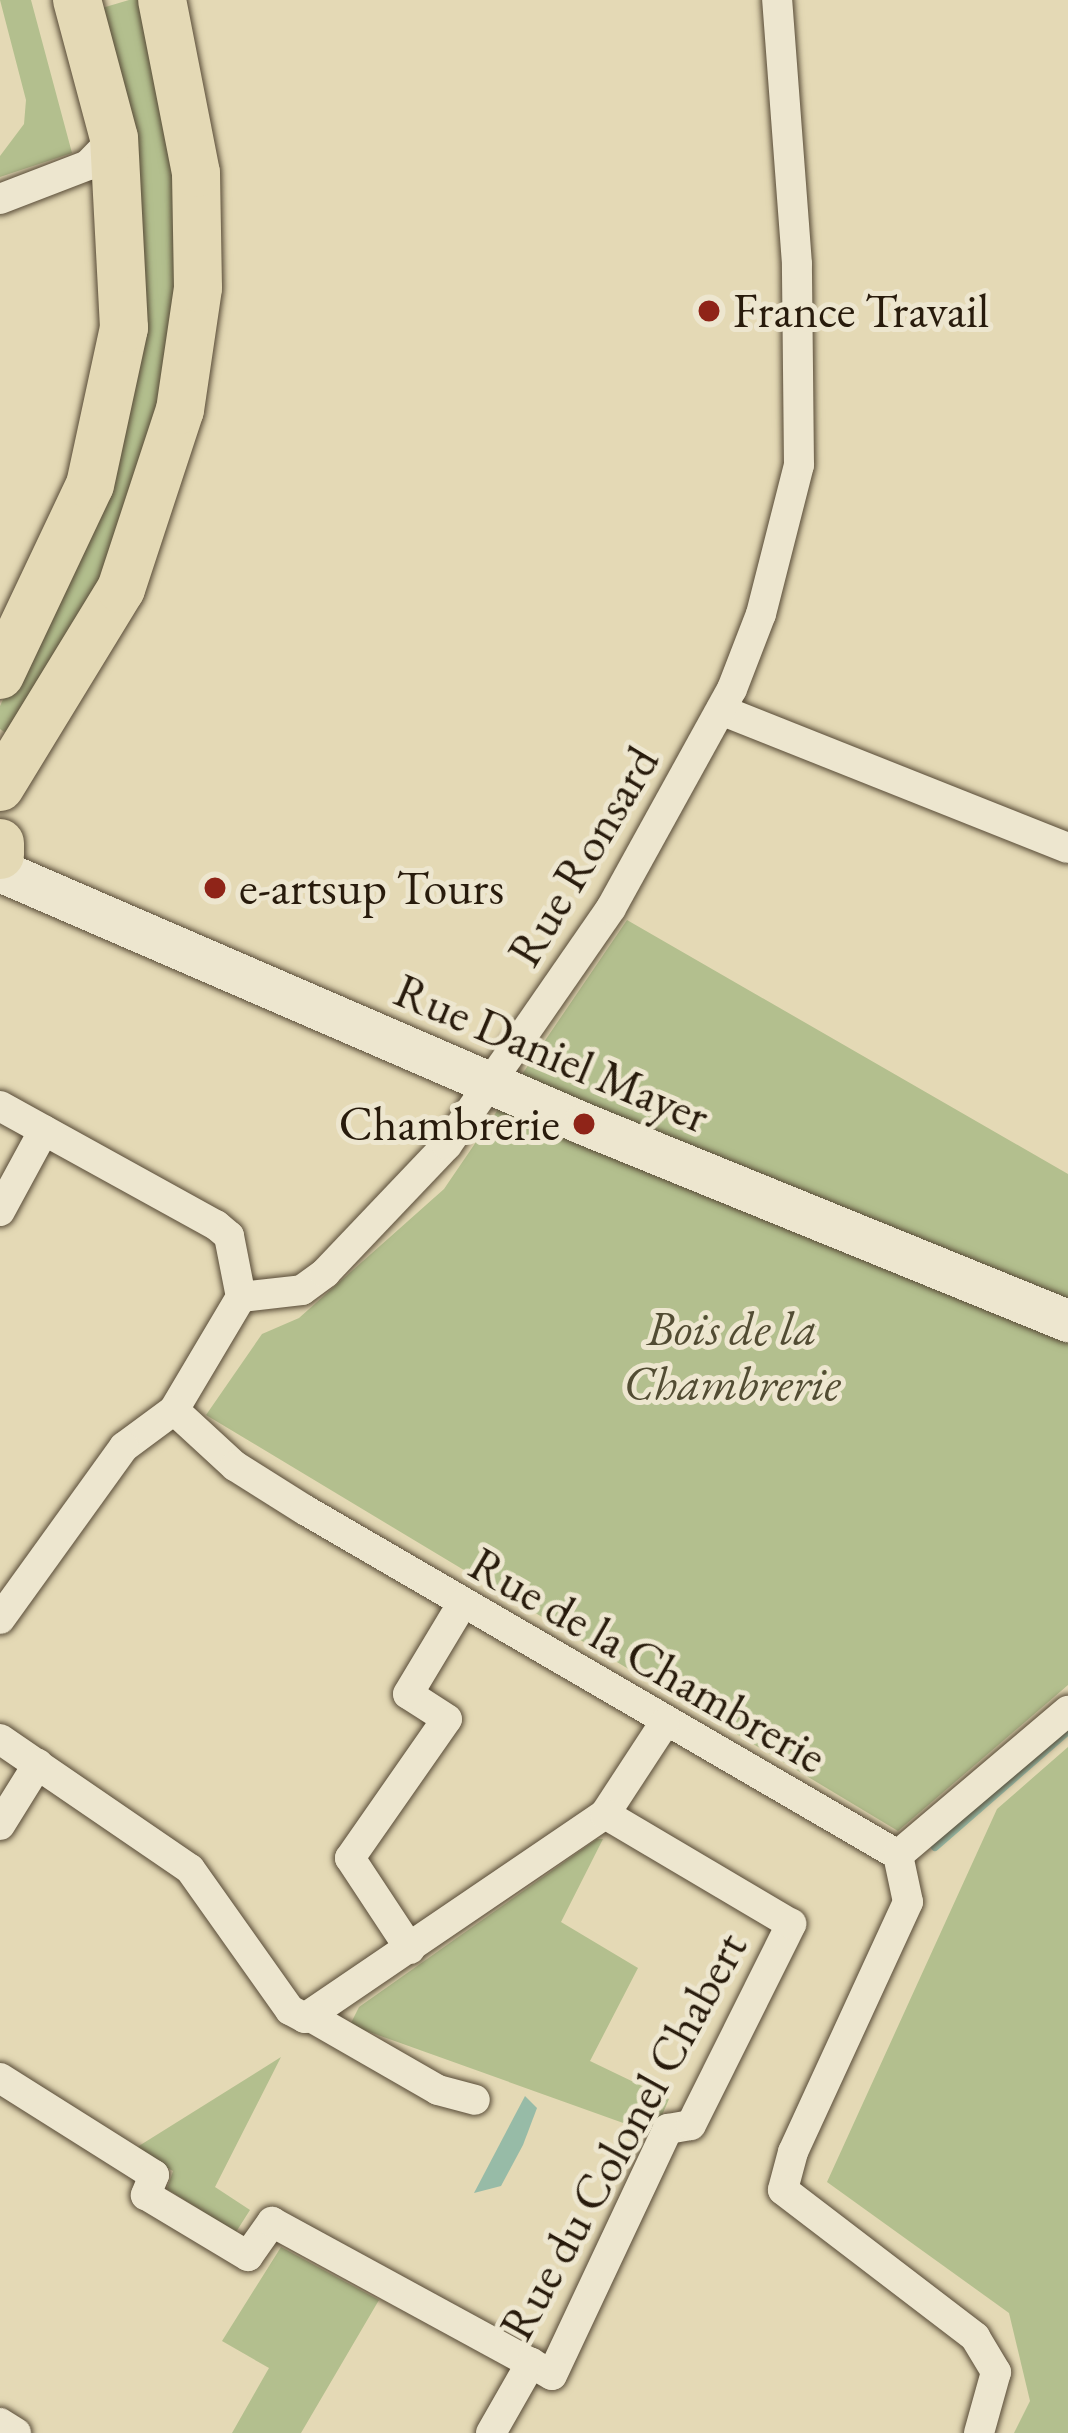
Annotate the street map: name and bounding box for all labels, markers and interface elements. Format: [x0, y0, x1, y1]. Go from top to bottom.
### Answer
place label: France Travail [733, 282, 989, 340]
marker: France Travail [696, 298, 722, 324]
street label: Rue Ronsard [495, 736, 671, 976]
place label: e-artsup Tours [239, 859, 504, 917]
marker: e-artsup Tours [202, 875, 228, 901]
street label: Rue Daniel Mayer [386, 961, 718, 1145]
place label: Chambrerie [339, 1095, 560, 1153]
marker: Chambrerie [571, 1111, 597, 1137]
park label: Bois de la Chambrerie [623, 1299, 841, 1412]
street label: Rue de la Chambrerie [460, 1535, 836, 1785]
street label: Rue du Colonel Chabert [487, 1922, 759, 2350]

